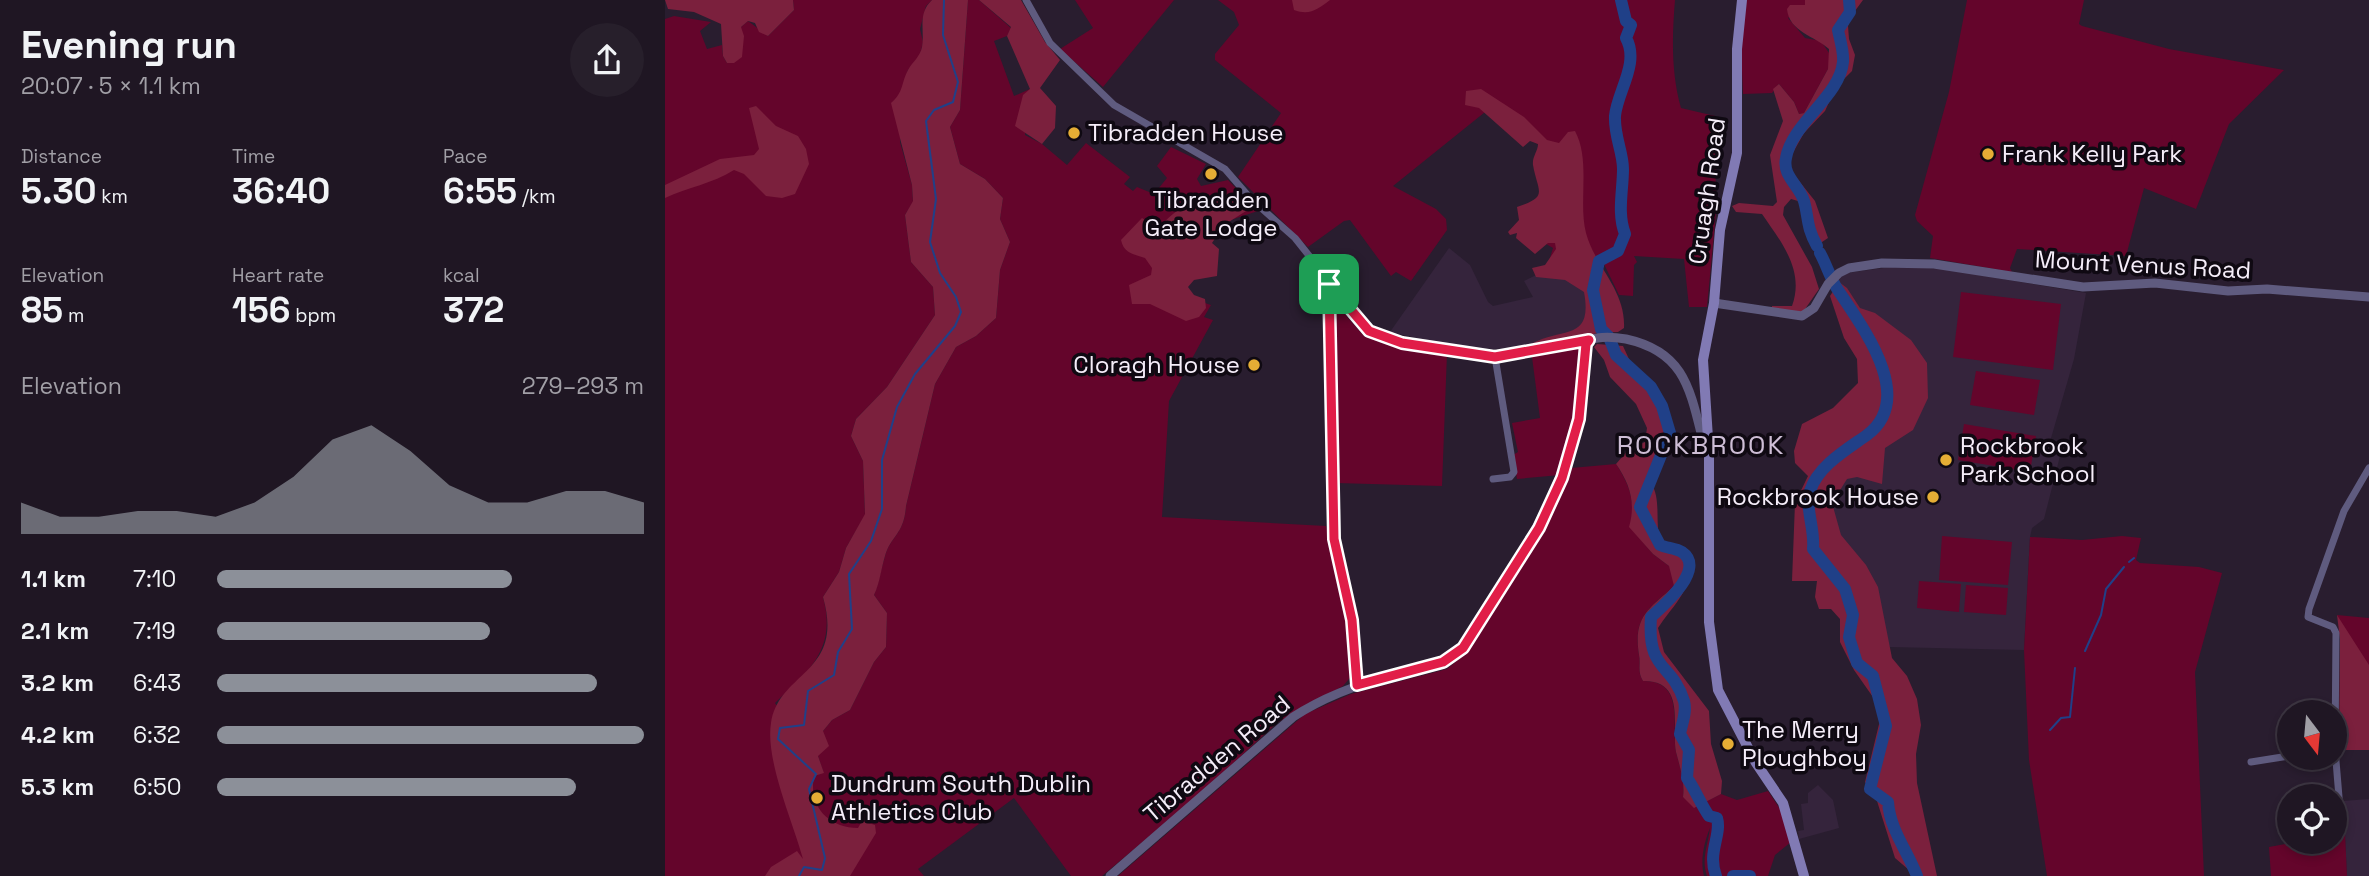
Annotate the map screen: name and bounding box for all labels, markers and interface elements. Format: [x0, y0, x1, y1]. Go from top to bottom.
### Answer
text: Evening run [21, 21, 237, 69]
button: share [570, 23, 644, 97]
text: 20:07 · 5 × 1.1 km [21, 71, 201, 101]
street label: Cruagh Road [1681, 116, 1732, 266]
place label: Tibradden House [1088, 117, 1283, 148]
marker: Tibradden House [1066, 125, 1082, 141]
place label: Frank Kelly Park [2002, 138, 2182, 169]
text: Distance [21, 144, 102, 169]
text: Time [232, 144, 275, 169]
text: Pace [443, 144, 487, 169]
marker: Frank Kelly Park [1980, 146, 1996, 162]
marker: Tibradden Gate Lodge [1203, 166, 1219, 182]
text: 5.30 [21, 169, 96, 213]
text: 36:40 [232, 169, 330, 213]
text: 6:55 [443, 169, 517, 213]
text: km [96, 184, 128, 209]
text: /km [517, 184, 556, 209]
place label: Tibradden Gate Lodge [1145, 184, 1277, 243]
street label: Mount Venus Road [2034, 243, 2252, 286]
pin [1299, 254, 1359, 314]
text: Elevation [21, 263, 104, 288]
text: Heart rate [232, 263, 324, 288]
text: kcal [443, 263, 480, 288]
icon: arrive [1310, 265, 1348, 303]
text: 85 [21, 288, 63, 332]
text: 156 [232, 288, 290, 332]
text: 372 [443, 288, 504, 332]
text: m [63, 303, 84, 328]
text: bpm [290, 303, 336, 328]
place label: Cloragh House [1073, 349, 1240, 380]
marker: Cloragh House [1246, 357, 1262, 373]
text: Elevation [21, 371, 122, 401]
text: 279–293 m [522, 371, 644, 401]
district label: ROCKBROOK [1617, 428, 1785, 462]
place label: Rockbrook Park School [1960, 430, 2095, 489]
marker: Rockbrook Park School [1938, 452, 1954, 468]
place label: Rockbrook House [1717, 481, 1919, 512]
marker: Rockbrook House [1925, 489, 1941, 505]
text: 1.1 km [21, 564, 86, 594]
text: 7:10 [133, 564, 176, 594]
text: 2.1 km [21, 616, 89, 646]
text: 7:19 [133, 616, 175, 646]
text: 3.2 km [21, 668, 94, 698]
text: 6:43 [133, 668, 181, 698]
street label: Tibradden Road [1137, 688, 1296, 829]
north arrow [2277, 700, 2347, 770]
map controls [2277, 700, 2347, 854]
place label: The Merry Ploughboy [1742, 714, 1867, 773]
text: 4.2 km [21, 720, 95, 750]
text: 6:32 [133, 720, 181, 750]
marker: The Merry Ploughboy [1720, 736, 1736, 752]
place label: Dundrum South Dublin Athletics Club [831, 768, 1091, 827]
text: 5.3 km [21, 772, 94, 802]
text: 6:50 [133, 772, 181, 802]
button: locate [2277, 784, 2347, 854]
marker: Dundrum South Dublin Athletics Club [809, 790, 825, 806]

